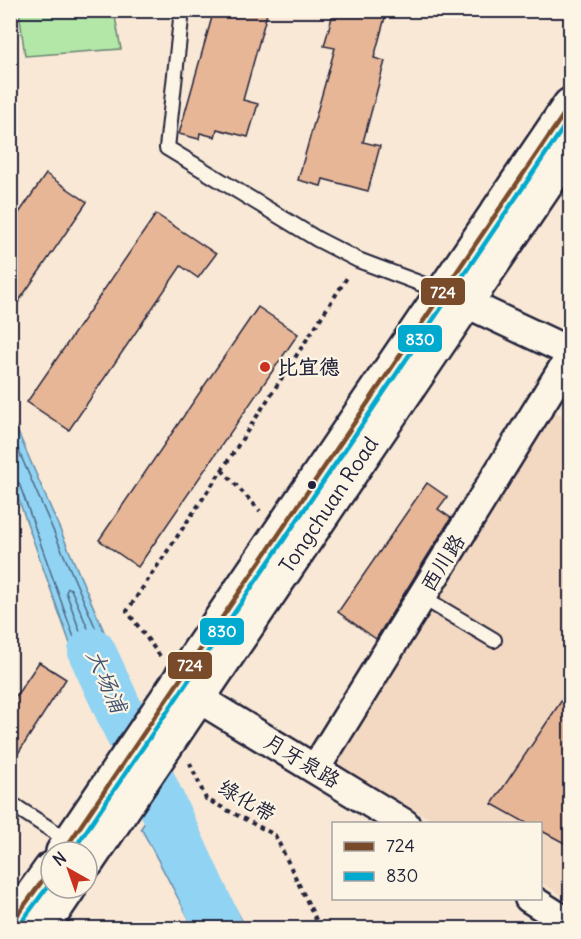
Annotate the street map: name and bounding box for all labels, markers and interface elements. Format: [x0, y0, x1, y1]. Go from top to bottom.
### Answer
line badge: 724 [420, 277, 466, 306]
text: 724 [430, 282, 456, 302]
line badge: 830 [397, 324, 443, 353]
text: 830 [406, 329, 434, 349]
place label: 比宜德 [277, 353, 340, 380]
marker: 比宜德 [258, 360, 272, 374]
street label: Tongchuan Road [273, 431, 384, 578]
unlabelled marker [306, 479, 318, 491]
street label: 西川路 [414, 529, 471, 597]
line badge: 830 [199, 617, 245, 646]
text: 830 [208, 621, 236, 641]
water label: 大场浦 [81, 645, 134, 720]
line badge: 724 [167, 651, 213, 680]
text: 724 [177, 655, 203, 675]
street label: 月牙泉路 [259, 727, 345, 794]
street label: 绿化带 [213, 773, 281, 828]
legend [332, 822, 542, 900]
text: 724 [386, 834, 415, 857]
north arrow [39, 840, 99, 900]
text: N [49, 847, 70, 870]
text: 830 [386, 864, 418, 887]

